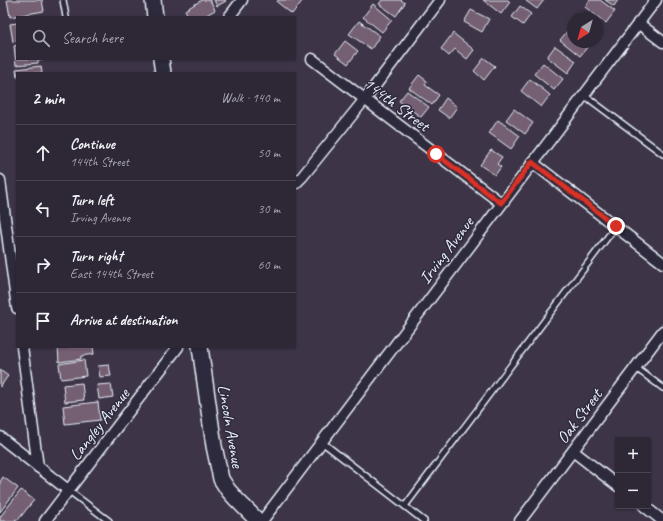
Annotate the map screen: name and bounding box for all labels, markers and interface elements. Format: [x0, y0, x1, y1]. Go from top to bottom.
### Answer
north arrow [567, 12, 603, 48]
search box [16, 16, 296, 60]
icon: search [30, 27, 52, 49]
text: Search here [62, 29, 123, 48]
street label: 144th Street [360, 73, 436, 137]
text: 2 min [32, 88, 65, 109]
text: Walk · 140 m [221, 90, 280, 106]
text: Continue [70, 135, 115, 154]
icon: ahead [32, 142, 54, 164]
text: 50 m [258, 145, 280, 161]
route start [427, 145, 445, 163]
text: 144th Street [70, 154, 129, 170]
text: Turn left [70, 191, 113, 210]
icon: left [32, 198, 54, 220]
text: 30 m [258, 201, 280, 217]
text: Irving Avenue [70, 210, 130, 226]
street label: Irving Avenue [414, 211, 479, 288]
route end [607, 217, 625, 235]
text: Turn right [70, 247, 123, 266]
icon: right [32, 254, 54, 276]
text: 60 m [258, 257, 280, 273]
text: East 144th Street [70, 266, 153, 282]
icon: arrive [32, 310, 54, 332]
text: Arrive at destination [70, 311, 177, 330]
street label: Langley Avenue [65, 383, 135, 465]
street label: Lincoln Avenue [213, 383, 248, 471]
street label: Oak Street [552, 383, 608, 448]
map controls [615, 437, 651, 509]
button: + [615, 437, 651, 473]
button: − [615, 473, 651, 509]

